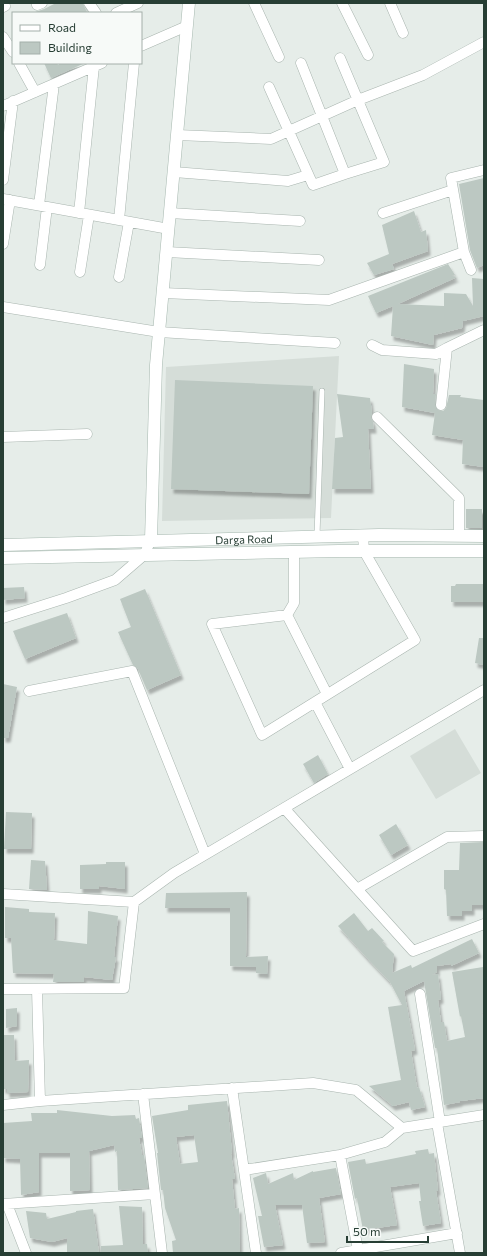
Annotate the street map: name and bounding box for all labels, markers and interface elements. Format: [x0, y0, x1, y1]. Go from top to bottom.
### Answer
legend [12, 12, 142, 64]
text: Road [48, 20, 76, 34]
text: Building [48, 40, 92, 54]
street label: Darga Road [215, 531, 273, 546]
scale bar [347, 1218, 428, 1244]
text: 50 m [353, 1224, 381, 1238]

